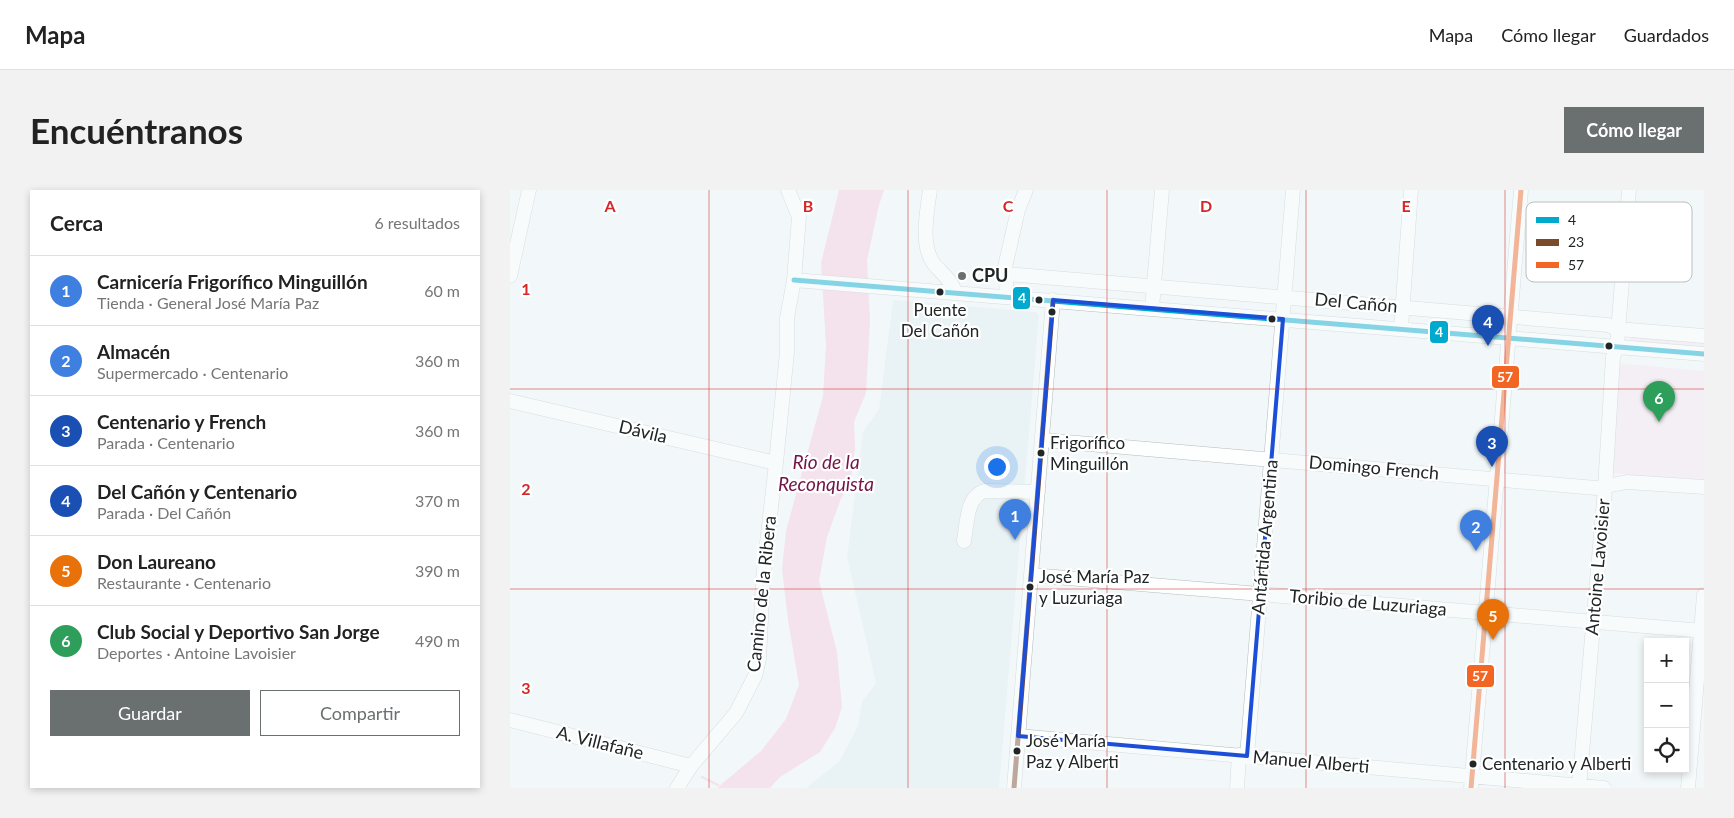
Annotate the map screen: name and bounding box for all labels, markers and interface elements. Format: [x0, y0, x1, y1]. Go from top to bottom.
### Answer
text: Mapa [25, 20, 85, 49]
text: Mapa [1429, 24, 1473, 46]
text: Cómo llegar [1501, 24, 1596, 46]
text: Guardados [1624, 24, 1709, 46]
button: Cómo llegar [1564, 107, 1704, 153]
text: Encuéntranos [30, 109, 243, 151]
text: A [603, 196, 616, 215]
text: B [803, 196, 813, 215]
text: C [1003, 196, 1014, 215]
text: D [1200, 196, 1212, 215]
text: E [1401, 196, 1411, 215]
legend [1526, 202, 1692, 282]
text: Cerca [50, 210, 103, 235]
text: 4 [1568, 211, 1576, 228]
text: 6 resultados [374, 213, 460, 232]
text: 23 [1568, 233, 1584, 250]
text: 57 [1568, 256, 1584, 273]
place label: CPU [972, 264, 1008, 286]
text: Carnicería Frigorífico Minguillón [97, 270, 368, 293]
marker: CPU [956, 270, 968, 282]
text: 1 [521, 279, 531, 298]
text: 1 [61, 281, 71, 300]
text: 60 m [424, 281, 460, 300]
line badge: 4 [1012, 286, 1031, 310]
marker: Puente Del Cañón [935, 287, 945, 297]
street label: Del Cañón [1314, 287, 1398, 317]
text: 4 [1018, 289, 1026, 306]
text: Tienda · General José María Paz [97, 293, 319, 312]
unlabelled marker [1034, 295, 1044, 305]
place label: Puente Del Cañón [901, 299, 979, 341]
pin: 4 [1472, 305, 1504, 346]
unlabelled marker [1047, 307, 1057, 317]
unlabelled marker [1267, 314, 1277, 324]
line badge: 4 [1429, 320, 1449, 344]
text: 4 [1435, 323, 1443, 340]
text: Almacén [97, 340, 170, 363]
unlabelled marker [1604, 341, 1614, 351]
text: 2 [61, 351, 71, 370]
text: 360 m [415, 351, 460, 370]
text: Supermercado · Centenario [97, 363, 288, 382]
line badge: 57 [1491, 365, 1520, 389]
text: 57 [1497, 368, 1513, 385]
pin: 6 [1643, 381, 1675, 422]
text: Centenario y French [97, 410, 266, 433]
street label: Dávila [617, 415, 670, 447]
text: 3 [61, 421, 71, 440]
text: 360 m [415, 421, 460, 440]
pin: 3 [1476, 426, 1508, 467]
place label: Frigorífico Minguillón [1050, 432, 1129, 474]
text: Parada · Centenario [97, 433, 235, 452]
marker: Frigorífico Minguillón [1036, 448, 1046, 458]
water label: Río de la Reconquista [778, 450, 874, 495]
street label: Domingo French [1308, 450, 1440, 484]
your location [984, 454, 1010, 480]
street label: Antártida Argentina [1246, 459, 1282, 615]
text: 2 [521, 479, 531, 498]
text: Del Cañón y Centenario [97, 480, 297, 503]
text: 4 [61, 491, 71, 510]
text: 370 m [415, 491, 460, 510]
street label: Antoine Lavoisier [1580, 497, 1614, 636]
pin: 1 [999, 499, 1031, 540]
text: Parada · Del Cañón [97, 503, 231, 522]
pin: 2 [1460, 510, 1492, 551]
street label: Camino de la Ribera [742, 514, 780, 673]
text: Don Laureano [97, 550, 216, 573]
text: 5 [61, 561, 71, 580]
text: 390 m [415, 561, 460, 580]
place label: José María Paz y Luzuriaga [1039, 566, 1150, 608]
text: Restaurante · Centenario [97, 573, 271, 592]
marker: José María Paz y Luzuriaga [1025, 582, 1035, 592]
street label: Toribio de Luzuriaga [1288, 584, 1448, 620]
pin: 5 [1477, 599, 1509, 640]
text: Club Social y Deportivo San Jorge [97, 620, 380, 643]
text: 6 [61, 631, 71, 650]
text: 490 m [415, 631, 460, 650]
map controls [1644, 638, 1689, 773]
button: + [1644, 638, 1689, 683]
text: Deportes · Antoine Lavoisier [97, 643, 296, 662]
line badge: 57 [1466, 664, 1495, 688]
text: 57 [1472, 667, 1488, 684]
text: 3 [521, 678, 531, 697]
button: − [1644, 683, 1689, 728]
button: Guardar [50, 690, 250, 736]
button: Compartir [260, 690, 460, 736]
street label: A. Villafañe [554, 721, 646, 763]
button: locate [1644, 728, 1689, 773]
place label: José María Paz y Alberti [1026, 730, 1119, 772]
street label: Manuel Alberti [1252, 745, 1370, 777]
marker: José María Paz y Alberti [1012, 746, 1022, 756]
place label: Centenario y Alberti [1482, 753, 1631, 774]
marker: Centenario y Alberti [1468, 759, 1478, 769]

